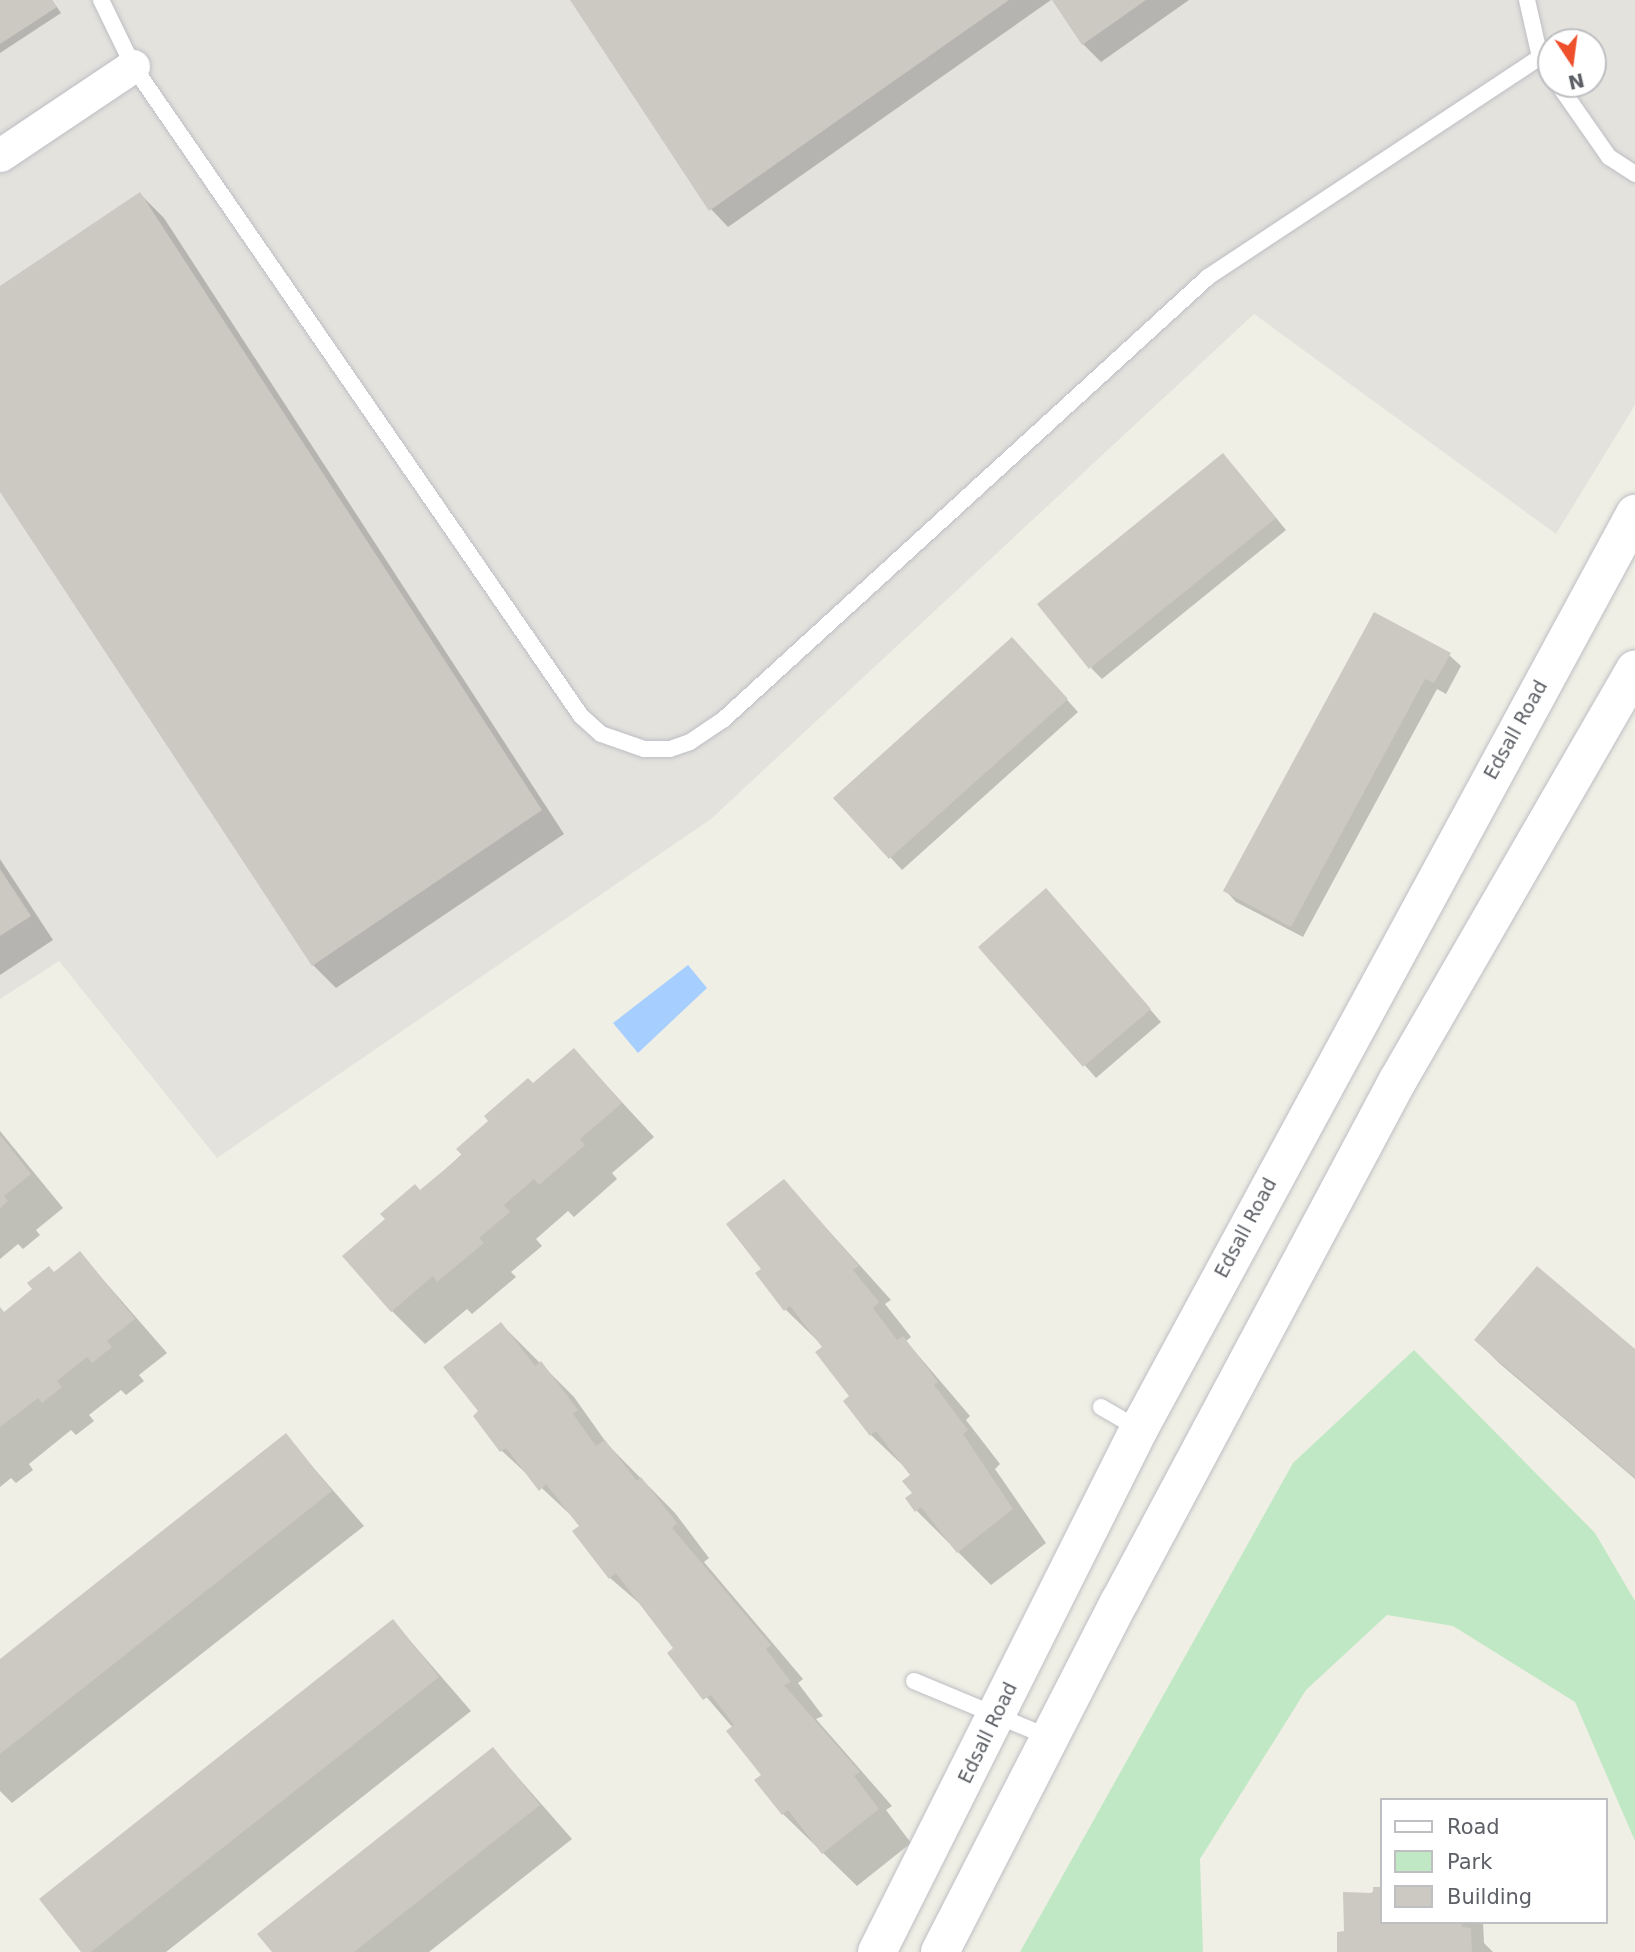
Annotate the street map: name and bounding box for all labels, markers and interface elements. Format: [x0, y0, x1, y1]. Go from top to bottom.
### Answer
north arrow [1537, 28, 1607, 98]
text: N [1566, 69, 1586, 94]
street label: Edsall Road [1479, 676, 1553, 784]
street label: Edsall Road [1210, 1174, 1282, 1282]
street label: Edsall Road [954, 1679, 1022, 1787]
legend [1380, 1798, 1607, 1924]
text: Road [1447, 1815, 1500, 1839]
text: Park [1447, 1850, 1492, 1874]
text: Building [1447, 1885, 1532, 1909]

